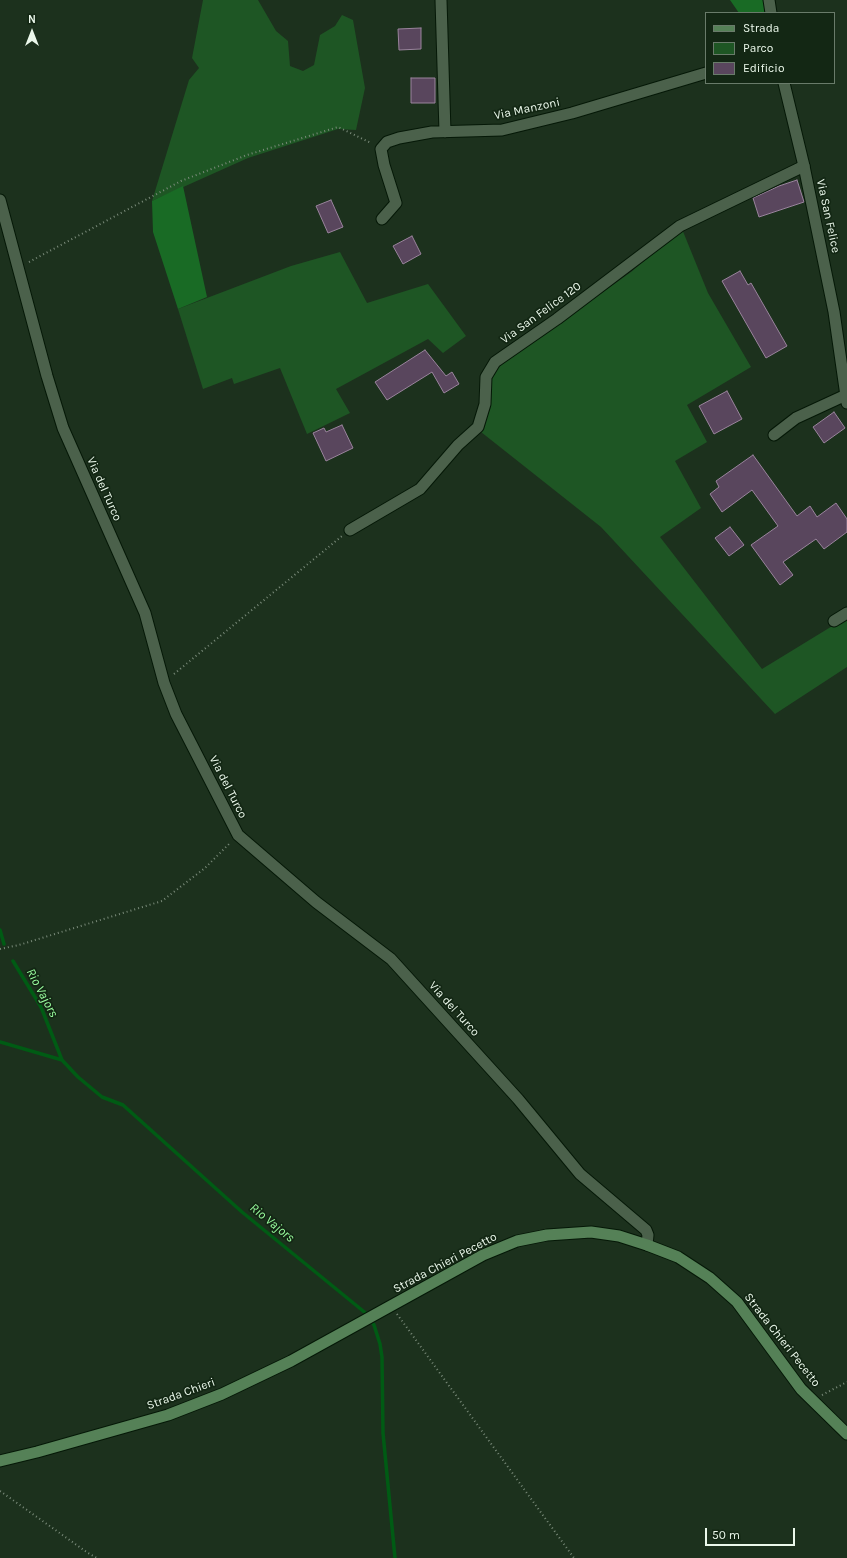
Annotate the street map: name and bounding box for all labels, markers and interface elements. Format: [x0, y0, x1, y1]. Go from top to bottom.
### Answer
north arrow [12, 12, 52, 52]
legend [705, 12, 835, 84]
text: N [28, 13, 36, 26]
text: Strada [743, 21, 779, 35]
text: Parco [743, 41, 773, 55]
text: Edificio [743, 61, 784, 75]
street label: Via Manzoni [493, 95, 561, 123]
street label: Via San Felice [813, 178, 843, 254]
street label: Via San Felice 120 [498, 279, 584, 347]
street label: Via del Turco [83, 455, 125, 523]
street label: Via del Turco [206, 753, 250, 821]
water label: Rio Vajors [23, 966, 61, 1020]
street label: Via del Turco [426, 979, 482, 1039]
water label: Rio Vajors [246, 1200, 298, 1246]
street label: Strada Chieri Pecetto [391, 1230, 499, 1296]
street label: Strada Chieri Pecetto [741, 1290, 823, 1390]
street label: Strada Chieri [145, 1375, 217, 1413]
scale bar [707, 1520, 797, 1546]
text: 50 m [712, 1528, 740, 1542]

